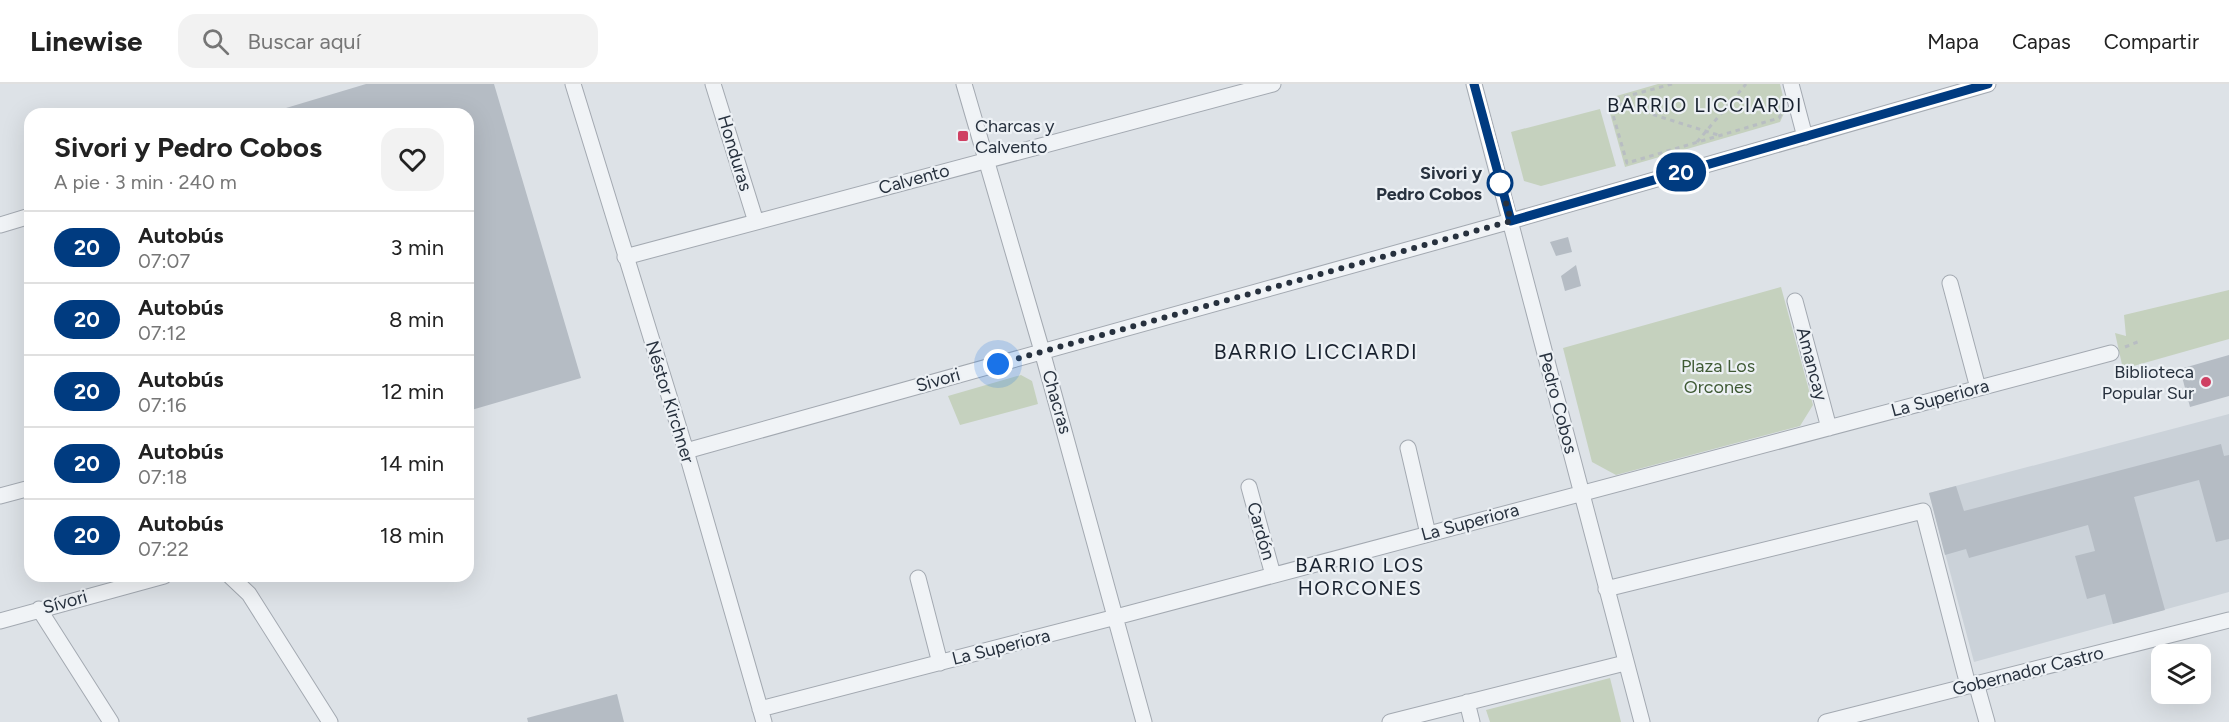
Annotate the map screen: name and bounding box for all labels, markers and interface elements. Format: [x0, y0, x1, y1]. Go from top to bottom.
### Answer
search box [178, 14, 598, 68]
text: Linewise [30, 24, 142, 58]
icon: search [199, 25, 232, 58]
text: Buscar aquí [247, 28, 361, 55]
text: Mapa [1927, 29, 1979, 54]
text: Capas [2012, 29, 2071, 54]
text: Compartir [2104, 29, 2199, 54]
district label: BARRIO LICCIARDI [1607, 93, 1803, 117]
street label: Honduras [713, 112, 757, 194]
place label: Charcas y Calvento [975, 115, 1055, 158]
button: heart [381, 128, 444, 191]
marker: Charcas y Calvento [956, 129, 970, 143]
text: Sivori y Pedro Cobos [54, 130, 322, 164]
line badge: 20 [1654, 152, 1708, 191]
street label: Calvento [876, 159, 952, 199]
text: 20 [1668, 160, 1694, 185]
place label: Sivori y Pedro Cobos [1376, 162, 1483, 205]
text: A pie · 3 min · 240 m [54, 170, 237, 194]
marker: Sivori y Pedro Cobos [1487, 170, 1513, 196]
text: Autobús [138, 222, 224, 249]
text: 3 min [390, 234, 444, 261]
text: 20 [74, 235, 100, 260]
text: 07:07 [138, 249, 190, 273]
text: Autobús [138, 294, 224, 321]
text: 8 min [389, 306, 444, 333]
text: 20 [74, 307, 100, 332]
text: 07:12 [138, 321, 186, 345]
street label: Amancay [1792, 325, 1832, 404]
street label: Néstor Kirchner [641, 338, 699, 466]
district label: BARRIO LICCIARDI [1214, 339, 1418, 364]
your location [983, 349, 1013, 379]
street label: Pedro Cobos [1534, 350, 1582, 456]
park label: Plaza Los Orcones [1681, 355, 1755, 398]
place label: Biblioteca Popular Sur [2102, 361, 2194, 404]
street label: Sivori [913, 363, 963, 397]
text: Autobús [138, 366, 224, 393]
street label: Chacras [1037, 367, 1077, 437]
street label: La Superiora [1889, 374, 1991, 422]
marker: Biblioteca Popular Sur [2199, 375, 2213, 389]
text: 12 min [381, 378, 444, 405]
text: 20 [74, 379, 100, 404]
text: 07:16 [138, 393, 186, 417]
text: Autobús [138, 438, 224, 465]
text: 14 min [380, 450, 444, 477]
text: 20 [74, 451, 100, 476]
text: 07:18 [138, 465, 187, 489]
street label: La Superiora [1419, 498, 1521, 546]
street label: Cardón [1242, 499, 1280, 563]
text: Autobús [138, 510, 224, 537]
text: 18 min [380, 522, 444, 549]
text: 20 [74, 523, 100, 548]
text: 07:22 [138, 537, 189, 561]
district label: BARRIO LOS HORCONES [1295, 553, 1425, 600]
street label: Sívori [40, 586, 90, 618]
street label: La Superiora [950, 624, 1052, 670]
street label: Gobernador Castro [1950, 642, 2106, 700]
map controls [2151, 644, 2211, 704]
button: layers [2151, 644, 2211, 704]

